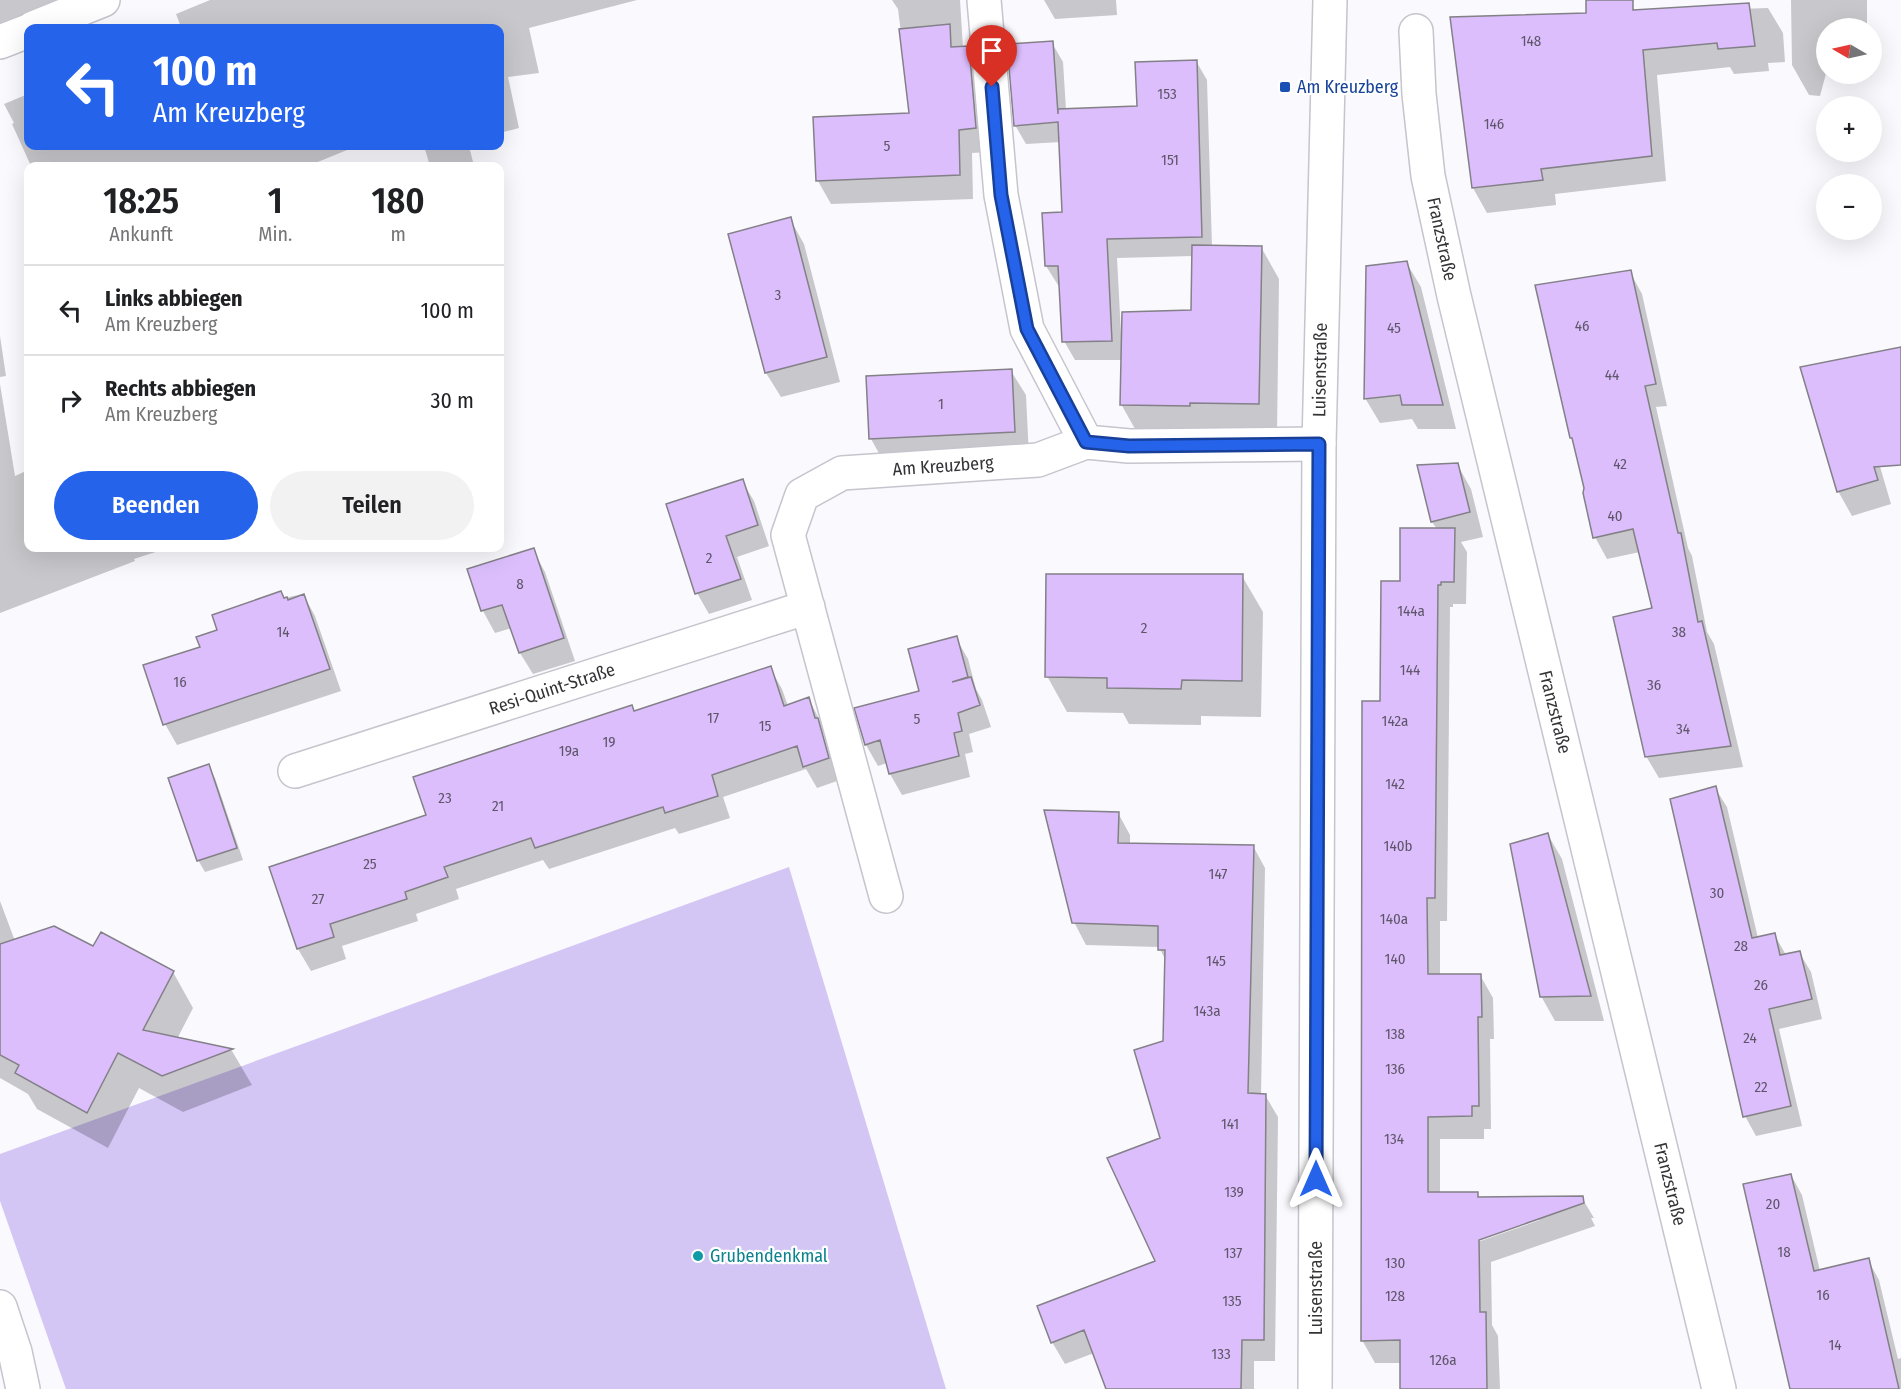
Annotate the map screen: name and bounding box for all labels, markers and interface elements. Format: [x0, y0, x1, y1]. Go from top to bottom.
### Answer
north arrow [1816, 18, 1882, 84]
map controls [1816, 18, 1882, 240]
pin [966, 25, 1017, 87]
house number: 148 [1521, 32, 1541, 50]
icon: arrive [975, 34, 1008, 67]
text: 100 m [153, 46, 257, 96]
icon: left [54, 48, 132, 126]
place label: Am Kreuzberg [1297, 76, 1399, 98]
marker: Am Kreuzberg [1278, 80, 1292, 94]
house number: 153 [1157, 85, 1177, 103]
button: + [1816, 96, 1882, 162]
text: Am Kreuzberg [153, 97, 305, 129]
house number: 146 [1484, 115, 1504, 133]
house number: 5 [884, 137, 891, 155]
house number: 151 [1161, 151, 1179, 169]
button: − [1816, 174, 1882, 240]
text: 18:25 [103, 179, 179, 223]
text: 1 [268, 179, 283, 223]
text: 180 [372, 179, 425, 223]
street label: Franzstraße [1422, 195, 1462, 283]
text: Ankunft [109, 222, 173, 246]
text: Min. [258, 222, 292, 246]
text: m [390, 222, 406, 246]
text: Links abbiegen [105, 285, 243, 312]
house number: 3 [775, 286, 782, 304]
icon: left [54, 294, 87, 327]
text: 100 m [420, 297, 474, 324]
text: Am Kreuzberg [105, 312, 217, 336]
house number: 46 [1575, 317, 1589, 335]
house number: 45 [1387, 319, 1401, 337]
street label: Luisenstraße [1308, 323, 1332, 417]
house number: 44 [1605, 366, 1619, 384]
text: Rechts abbiegen [105, 375, 256, 402]
icon: right [54, 384, 87, 417]
text: 30 m [431, 387, 474, 414]
house number: 1 [938, 395, 944, 413]
text: Am Kreuzberg [105, 402, 217, 426]
street label: Am Kreuzberg [892, 451, 995, 481]
house number: 42 [1613, 455, 1627, 473]
button: Beenden [54, 471, 258, 540]
button: Teilen [270, 471, 474, 540]
house number: 40 [1607, 507, 1623, 525]
house number: 2 [706, 549, 713, 567]
house number: 8 [516, 575, 524, 593]
house number: 144a [1397, 602, 1425, 620]
house number: 2 [1141, 619, 1148, 637]
house number: 14 [276, 623, 290, 641]
house number: 38 [1672, 623, 1686, 641]
street label: Resi-Quint-Straße [486, 658, 618, 720]
house number: 144 [1400, 661, 1420, 679]
street label: Franzstraße [1534, 668, 1576, 756]
house number: 16 [173, 673, 187, 691]
house number: 36 [1647, 676, 1661, 694]
house number: 17 [707, 709, 719, 727]
house number: 5 [914, 710, 921, 728]
house number: 142a [1382, 712, 1408, 730]
house number: 15 [759, 717, 771, 735]
house number: 34 [1676, 720, 1690, 738]
house number: 19 [602, 733, 616, 751]
house number: 19a [559, 742, 579, 760]
house number: 142 [1385, 775, 1405, 793]
house number: 23 [438, 789, 452, 807]
house number: 21 [492, 797, 504, 815]
house number: 140b [1384, 837, 1412, 855]
house number: 25 [363, 855, 377, 873]
house number: 147 [1209, 865, 1227, 883]
house number: 30 [1710, 884, 1724, 902]
house number: 27 [312, 890, 324, 908]
house number: 140a [1380, 910, 1408, 928]
house number: 28 [1734, 937, 1748, 955]
house number: 140 [1385, 950, 1405, 968]
house number: 145 [1206, 952, 1226, 970]
house number: 26 [1754, 976, 1768, 994]
house number: 143a [1193, 1002, 1221, 1020]
house number: 138 [1385, 1025, 1405, 1043]
house number: 24 [1743, 1029, 1757, 1047]
house number: 136 [1385, 1060, 1405, 1078]
house number: 22 [1754, 1078, 1768, 1096]
house number: 141 [1221, 1115, 1239, 1133]
house number: 134 [1384, 1130, 1404, 1148]
street label: Franzstraße [1649, 1140, 1691, 1228]
position arrow [1284, 1147, 1348, 1211]
house number: 139 [1224, 1183, 1244, 1201]
house number: 20 [1766, 1195, 1780, 1213]
street label: Luisenstraße [1305, 1241, 1327, 1335]
house number: 18 [1777, 1243, 1791, 1261]
house number: 137 [1224, 1244, 1242, 1262]
place label: Grubendenkmal [710, 1245, 828, 1267]
marker: Grubendenkmal [691, 1249, 705, 1263]
house number: 130 [1385, 1254, 1405, 1272]
house number: 16 [1816, 1286, 1830, 1304]
house number: 128 [1385, 1287, 1405, 1305]
house number: 135 [1222, 1292, 1242, 1310]
house number: 14 [1828, 1336, 1842, 1354]
house number: 133 [1211, 1345, 1231, 1363]
house number: 126a [1429, 1351, 1457, 1369]

